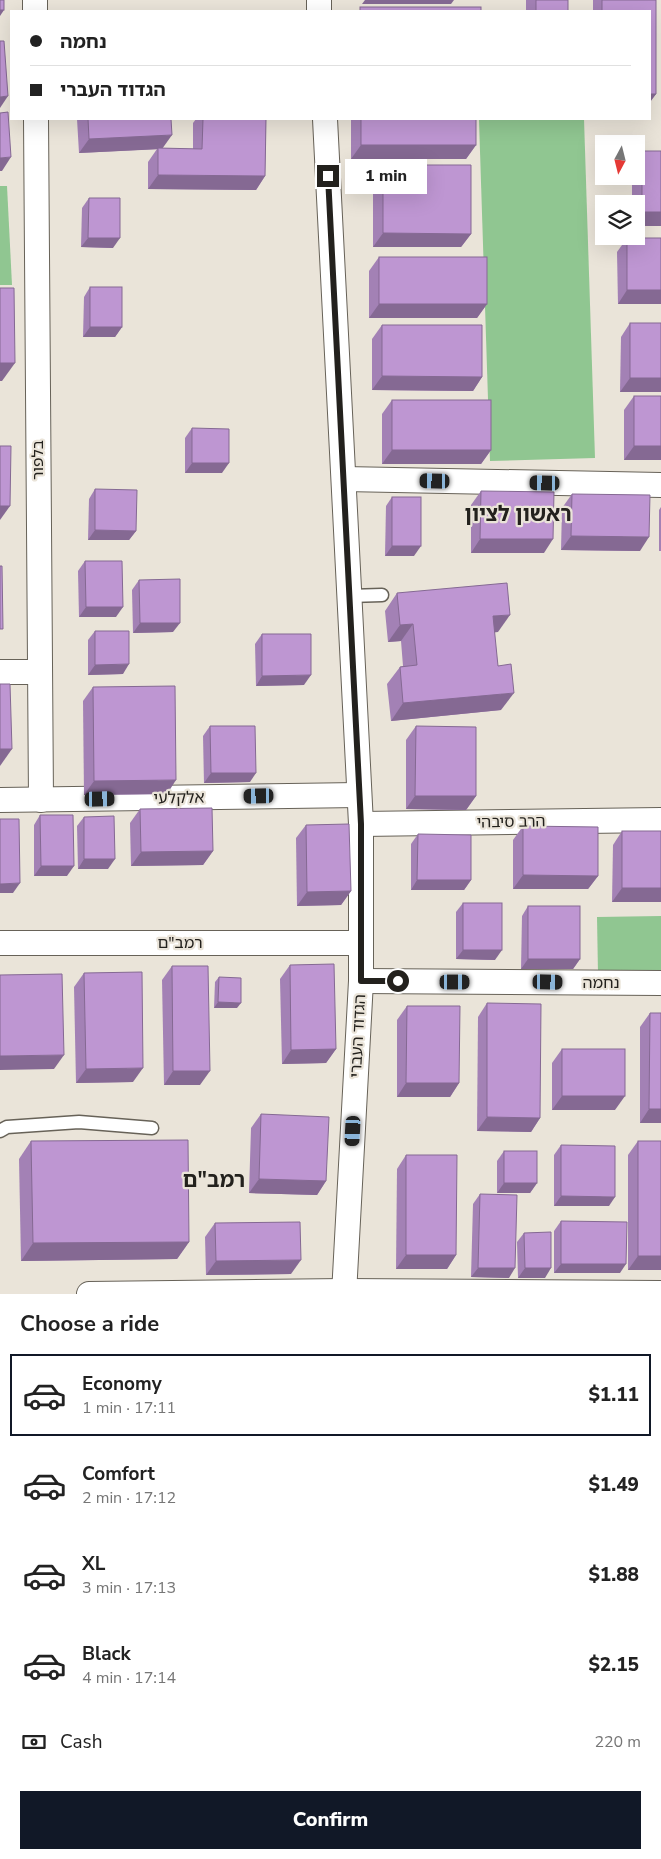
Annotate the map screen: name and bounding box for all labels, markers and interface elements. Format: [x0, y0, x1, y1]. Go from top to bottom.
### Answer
text: נחמה [60, 29, 107, 55]
text: הגדוד העברי [60, 77, 166, 103]
north arrow [595, 135, 645, 185]
map controls [595, 135, 645, 245]
callout: 1 min [346, 158, 428, 194]
route end [317, 165, 339, 187]
text: 1 min [365, 165, 407, 187]
button: layers [595, 195, 645, 245]
street label: בלפור [27, 440, 49, 480]
car [419, 473, 450, 489]
car [529, 475, 560, 491]
district label: ראשון לציון [464, 500, 572, 528]
street label: אלקלעי [153, 787, 205, 809]
car [243, 788, 274, 804]
car [84, 791, 115, 807]
street label: הרב סיבהי [476, 810, 546, 834]
street label: רמב"ם [157, 932, 203, 954]
route start [387, 970, 409, 992]
street label: נחמה [582, 972, 620, 994]
car [532, 974, 563, 990]
car [440, 975, 470, 990]
street label: הגדוד העברי [345, 994, 371, 1078]
car [344, 1116, 361, 1146]
district label: רמב"ם [183, 1166, 245, 1194]
text: Choose a ride [20, 1309, 159, 1339]
text: Economy [82, 1371, 162, 1397]
icon: car [22, 1373, 67, 1418]
text: $1.11 [588, 1382, 639, 1408]
text: 1 min · 17:11 [82, 1397, 176, 1419]
text: Comfort [82, 1461, 155, 1487]
icon: car [22, 1463, 67, 1508]
text: $1.49 [588, 1472, 639, 1498]
text: 2 min · 17:12 [82, 1487, 176, 1509]
text: XL [82, 1551, 105, 1577]
icon: car [22, 1553, 67, 1598]
text: $1.88 [588, 1562, 639, 1588]
text: 3 min · 17:13 [82, 1577, 176, 1599]
text: Black [82, 1641, 131, 1667]
icon: car [22, 1643, 67, 1688]
text: $2.15 [588, 1652, 639, 1678]
text: 4 min · 17:14 [82, 1667, 176, 1689]
icon: cash [20, 1728, 48, 1756]
text: Cash [60, 1729, 102, 1755]
text: 220 m [594, 1731, 641, 1753]
button: Confirm [20, 1791, 641, 1849]

